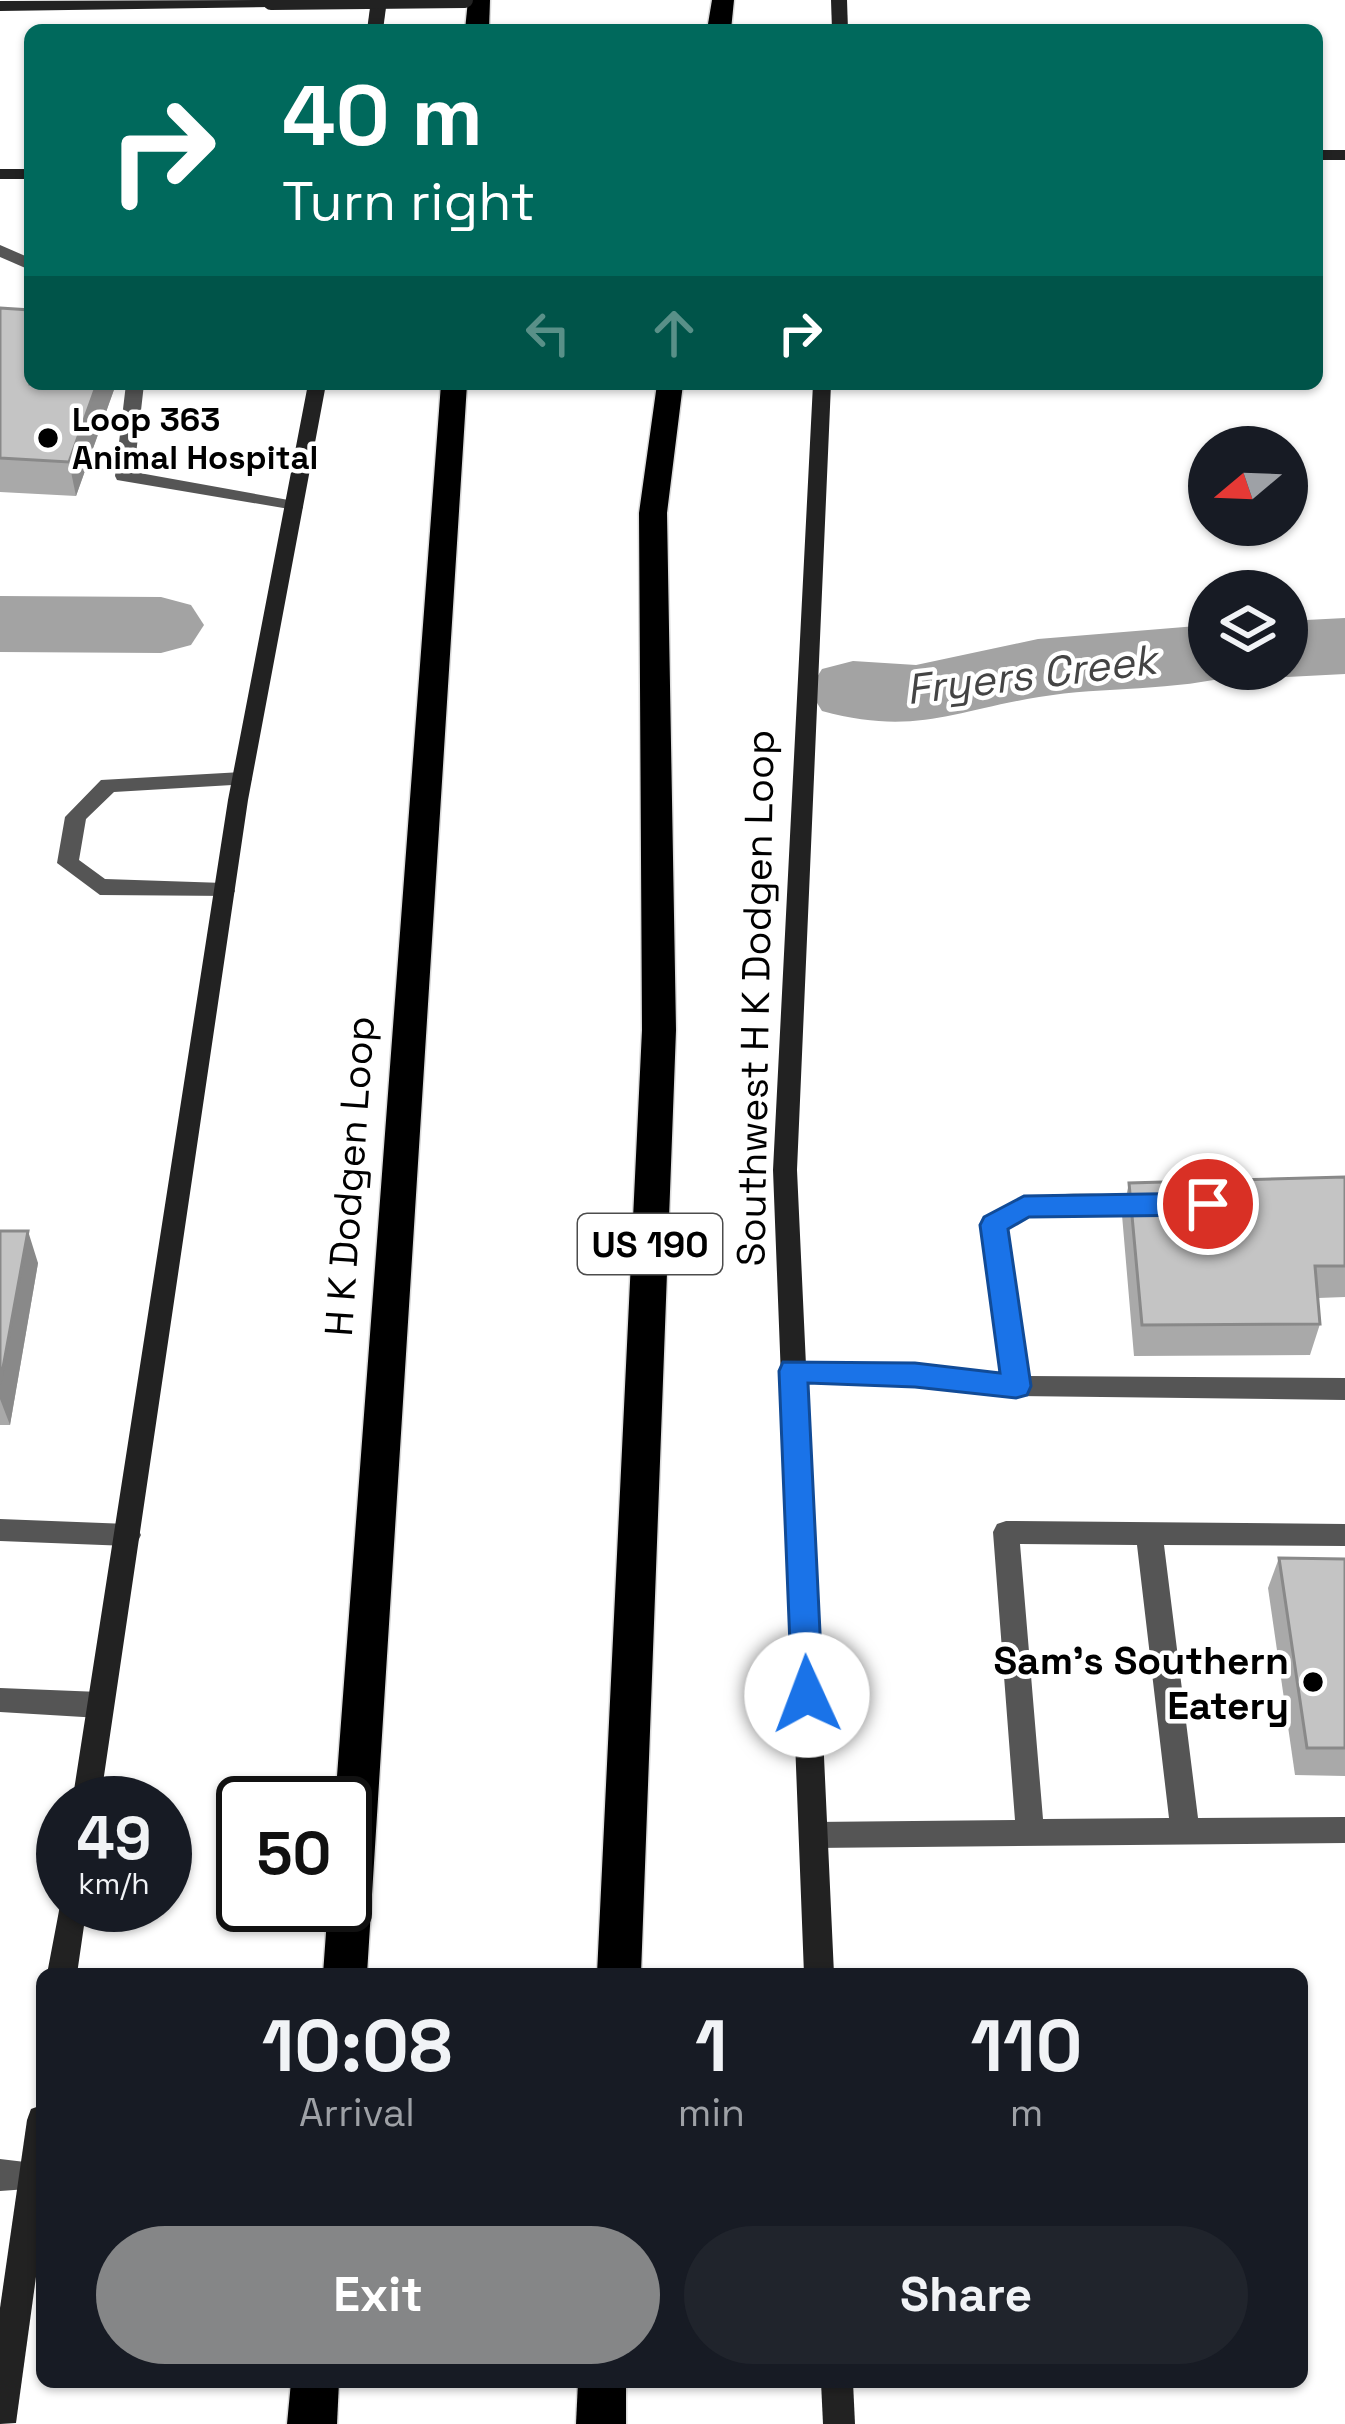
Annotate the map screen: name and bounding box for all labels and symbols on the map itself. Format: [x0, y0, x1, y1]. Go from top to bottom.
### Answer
place label: Loop 363 Animal Hospital [72, 399, 318, 479]
marker: Loop 363 Animal Hospital [35, 425, 61, 451]
north arrow [1188, 426, 1308, 546]
water label: Fryers Creek [903, 632, 1164, 716]
street label: Southwest H K Dodgen Loop [726, 729, 785, 1267]
street label: H K Dodgen Loop [314, 1014, 385, 1338]
pin [1157, 1153, 1259, 1255]
road number: US 190 [578, 1214, 722, 1274]
position arrow [744, 1632, 870, 1758]
place label: Sam's Southern Eatery [993, 1636, 1289, 1730]
marker: Sam's Southern Eatery [1300, 1669, 1326, 1695]
speed limit sign: 50 [216, 1776, 372, 1932]

